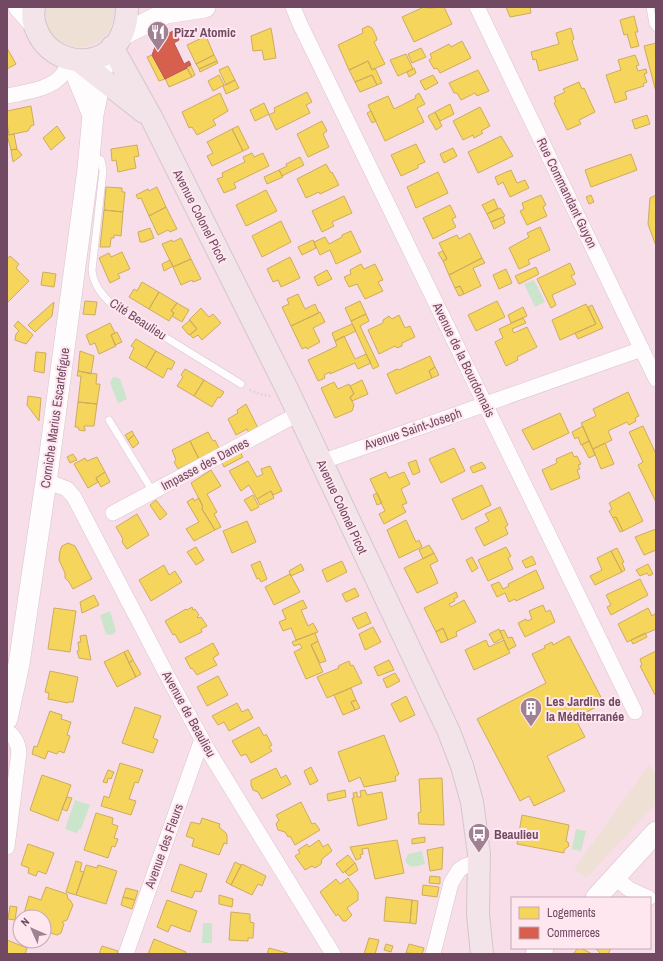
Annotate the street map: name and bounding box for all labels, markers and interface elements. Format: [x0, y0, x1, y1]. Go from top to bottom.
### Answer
restaurant icon: Pizz' Atomic [145, 19, 171, 52]
place label: Pizz' Atomic [174, 24, 236, 41]
street label: Rue Commandant Guyon [533, 135, 601, 251]
street label: Avenue Colonel Picot [169, 166, 231, 265]
street label: Cité Beaulieu [106, 294, 170, 344]
street label: Avenue de la Bourdonnais [428, 299, 499, 420]
street label: Corniche Marius Escartefigue [37, 347, 73, 489]
street label: Avenue Saint-Joseph [361, 404, 464, 454]
street label: Impasse des Dames [158, 434, 252, 494]
street label: Avenue Colonel Picot [312, 456, 371, 557]
street label: Avenue de Beaulieu [158, 667, 220, 760]
place label: Les Jardins de la Méditerranée [546, 693, 624, 725]
building icon: Les Jardins de la Méditerranée [518, 695, 544, 728]
street label: Avenue des Fleurs [141, 801, 187, 892]
bus stop icon: Beaulieu [466, 821, 492, 854]
place label: Beaulieu [494, 826, 538, 843]
legend [511, 897, 651, 949]
text: Logements [547, 905, 596, 921]
north arrow [12, 909, 52, 949]
text: N [18, 915, 32, 929]
text: Commerces [547, 925, 600, 941]

